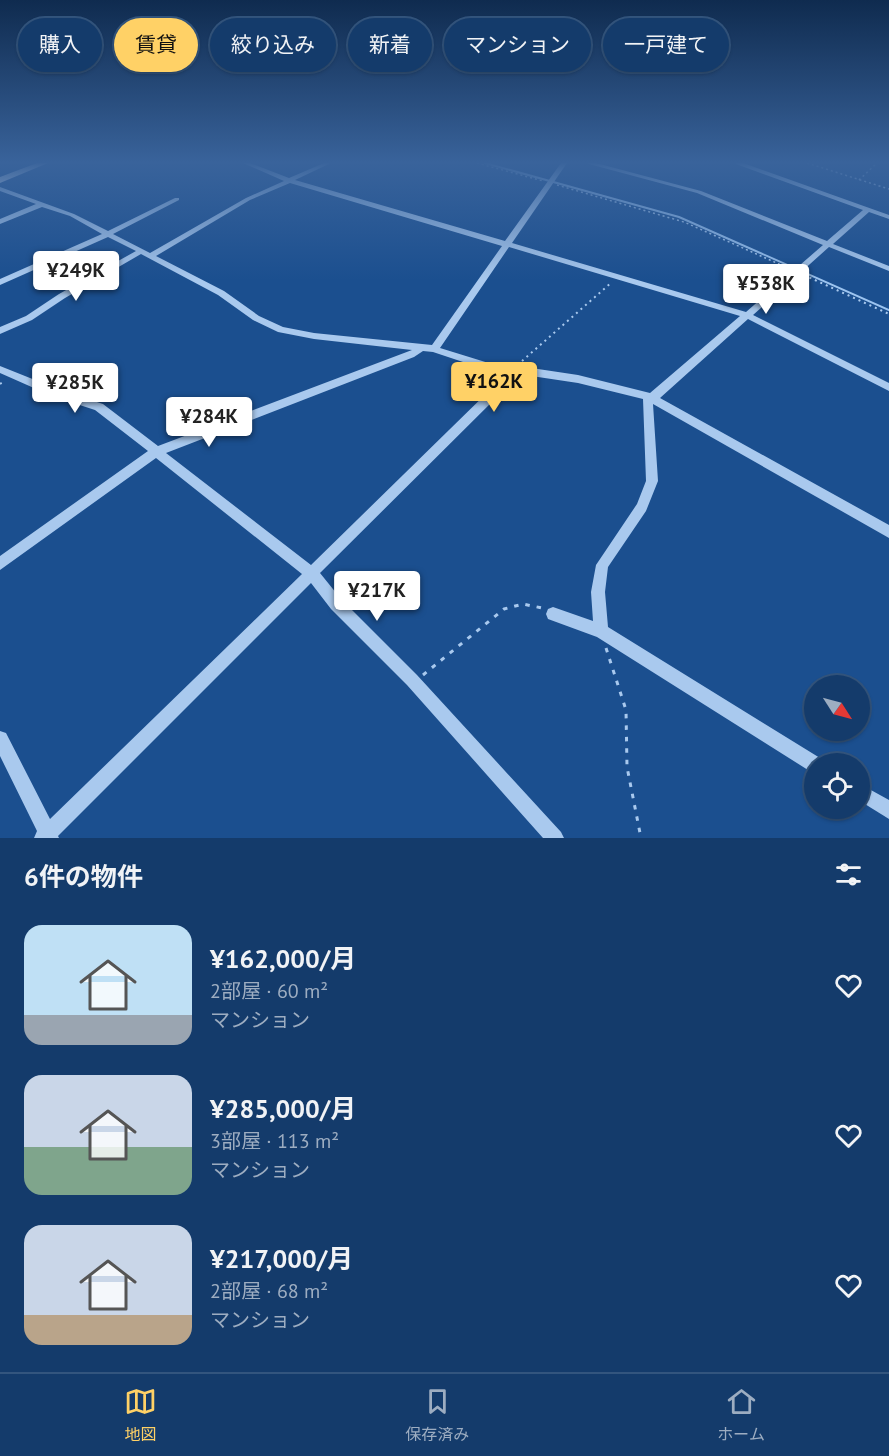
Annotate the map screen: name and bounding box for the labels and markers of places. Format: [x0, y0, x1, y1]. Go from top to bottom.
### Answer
pin: ¥249K [34, 251, 118, 302]
pin: ¥538K [724, 264, 808, 315]
pin: ¥162K [452, 362, 536, 413]
pin: ¥285K [33, 363, 117, 414]
pin: ¥284K [167, 397, 251, 448]
pin: ¥217K [335, 571, 419, 622]

